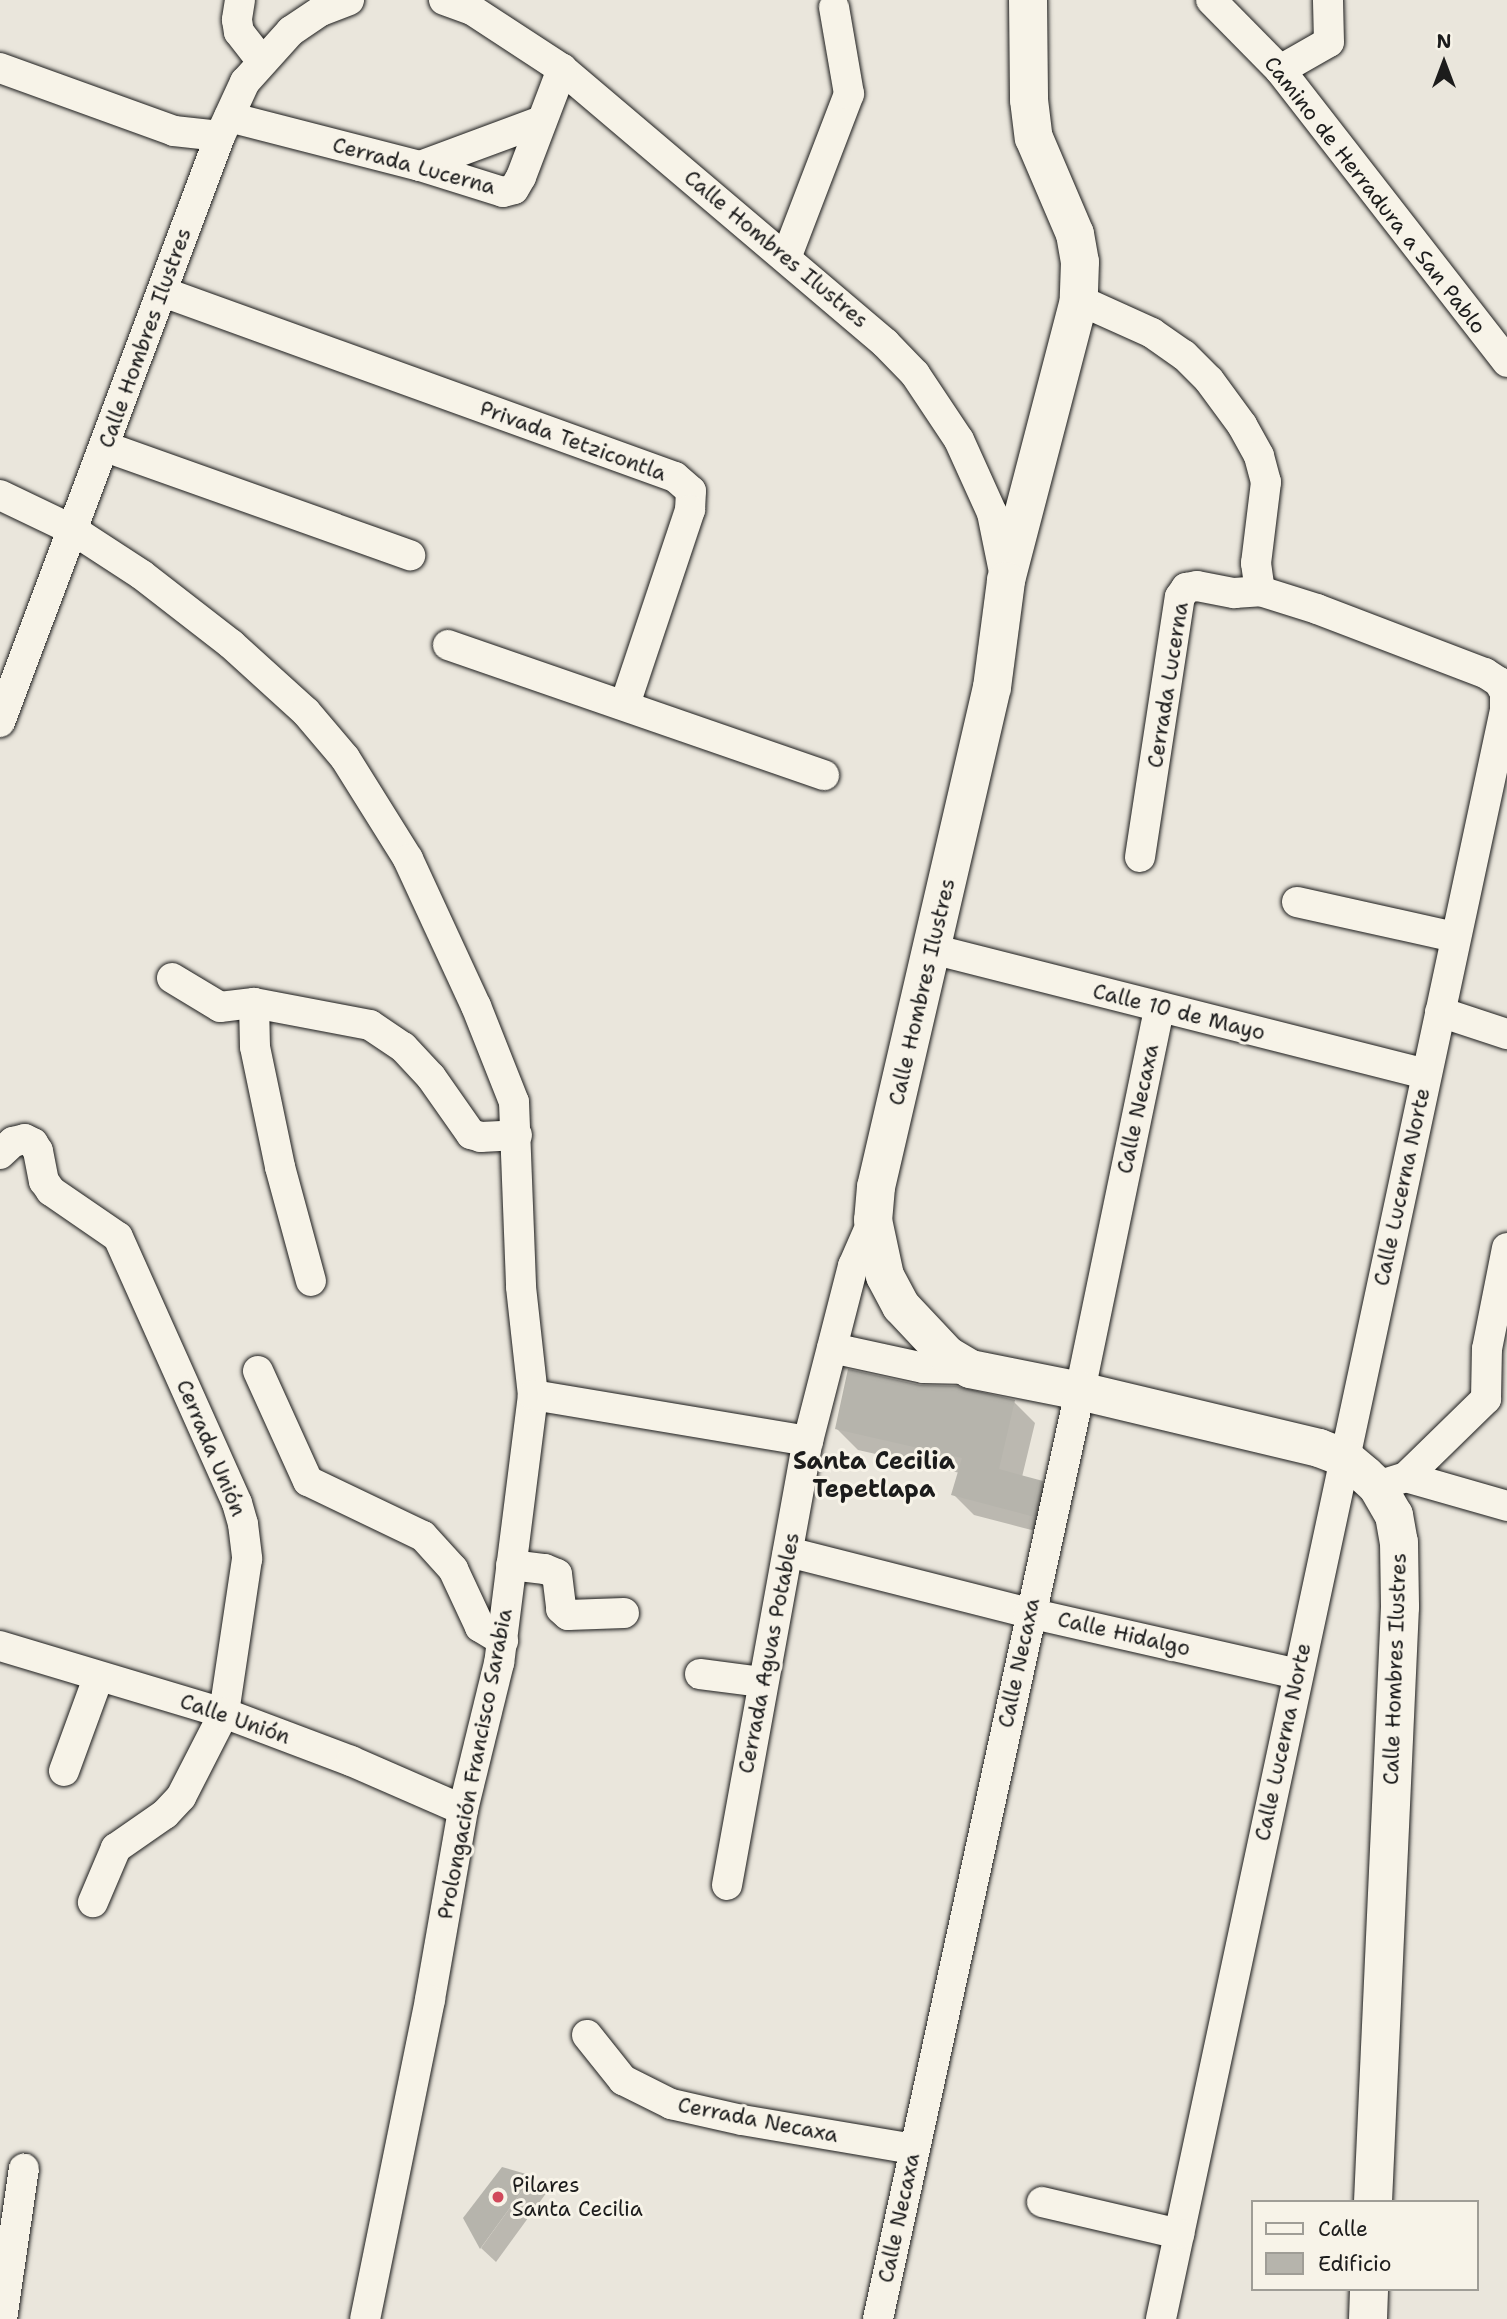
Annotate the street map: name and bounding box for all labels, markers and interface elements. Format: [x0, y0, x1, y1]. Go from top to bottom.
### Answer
north arrow [1409, 28, 1479, 98]
text: N [1436, 29, 1452, 54]
street label: Camino de Herradura a San Pablo [1259, 51, 1491, 339]
street label: Cerrada Lucerna [330, 132, 498, 200]
street label: Calle Hombres Ilustres [679, 165, 873, 333]
street label: Calle Hombres Ilustres [93, 225, 197, 451]
street label: Privada Tetzicontla [476, 396, 670, 486]
street label: Cerrada Lucerna [1142, 600, 1194, 770]
street label: Calle Hombres Ilustres [884, 876, 960, 1108]
street label: Calle 10 de Mayo [1090, 978, 1268, 1046]
street label: Calle Necaxa [1112, 1042, 1164, 1176]
street label: Calle Lucerna Norte [1369, 1086, 1435, 1288]
street label: Cerrada Unión [171, 1376, 251, 1520]
district label: Santa Cecilia Tepetlapa [793, 1448, 955, 1504]
street label: Cerrada Aguas Potables [733, 1530, 805, 1776]
street label: Calle Hombres Ilustres [1378, 1553, 1412, 1785]
street label: Calle Necaxa [993, 1596, 1045, 1730]
street label: Prolongación Francisco Sarabia [432, 1606, 518, 1922]
street label: Calle Hidalgo [1055, 1606, 1193, 1662]
street label: Calle Lucerna Norte [1250, 1641, 1316, 1843]
street label: Calle Unión [177, 1688, 293, 1750]
street label: Cerrada Necaxa [676, 2092, 840, 2148]
street label: Calle Necaxa [873, 2151, 925, 2285]
place label: Pilares Santa Cecilia [512, 2172, 643, 2222]
marker: Pilares Santa Cecilia [490, 2189, 506, 2205]
legend [1252, 2200, 1479, 2291]
text: Calle [1318, 2215, 1368, 2243]
text: Edificio [1318, 2250, 1391, 2278]

